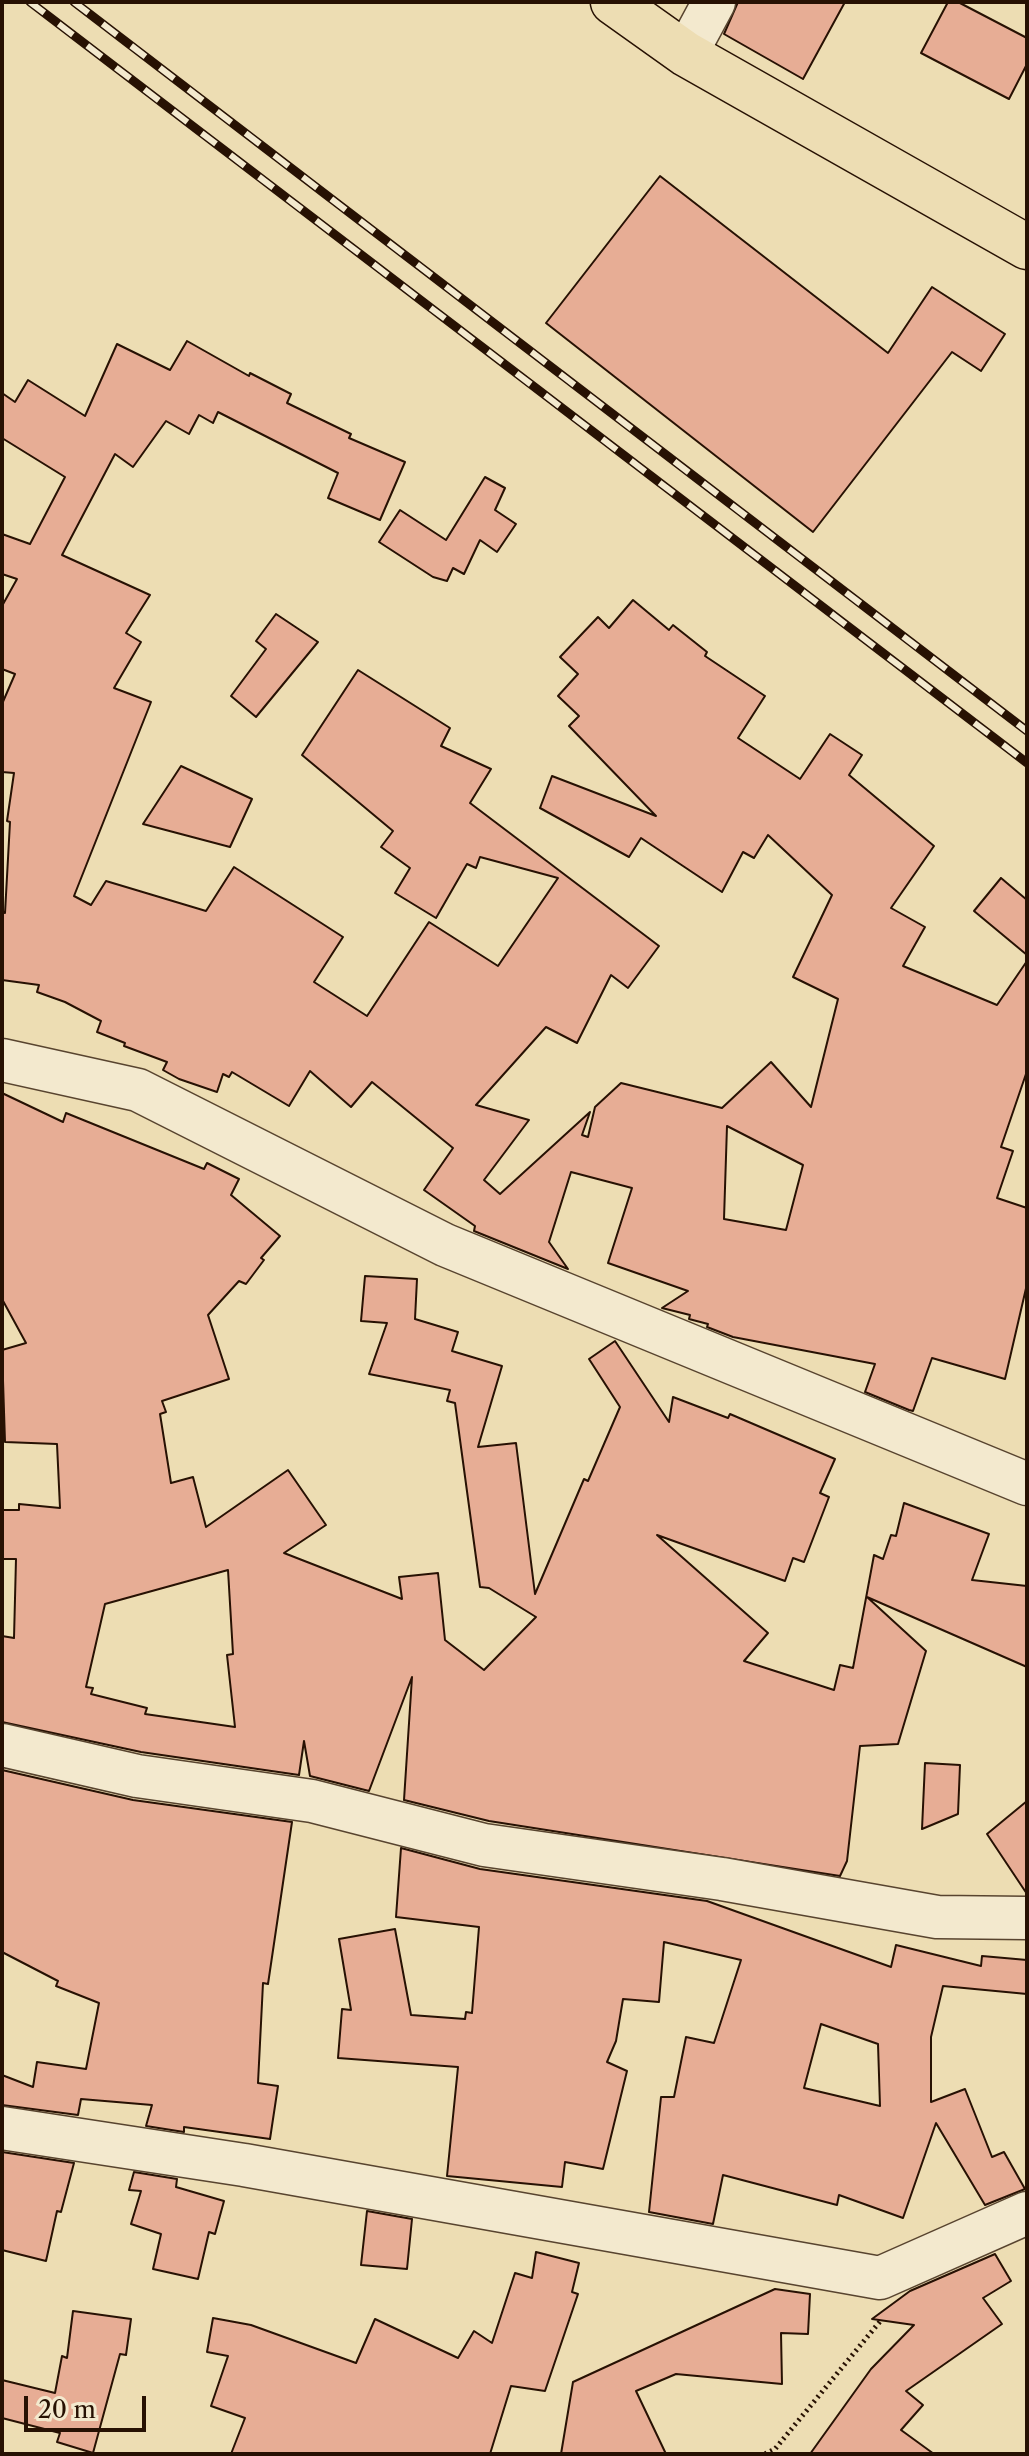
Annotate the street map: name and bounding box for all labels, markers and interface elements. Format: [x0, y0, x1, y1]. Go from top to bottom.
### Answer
scale bar [28, 2380, 150, 2430]
text: 20 m [38, 2395, 96, 2424]

